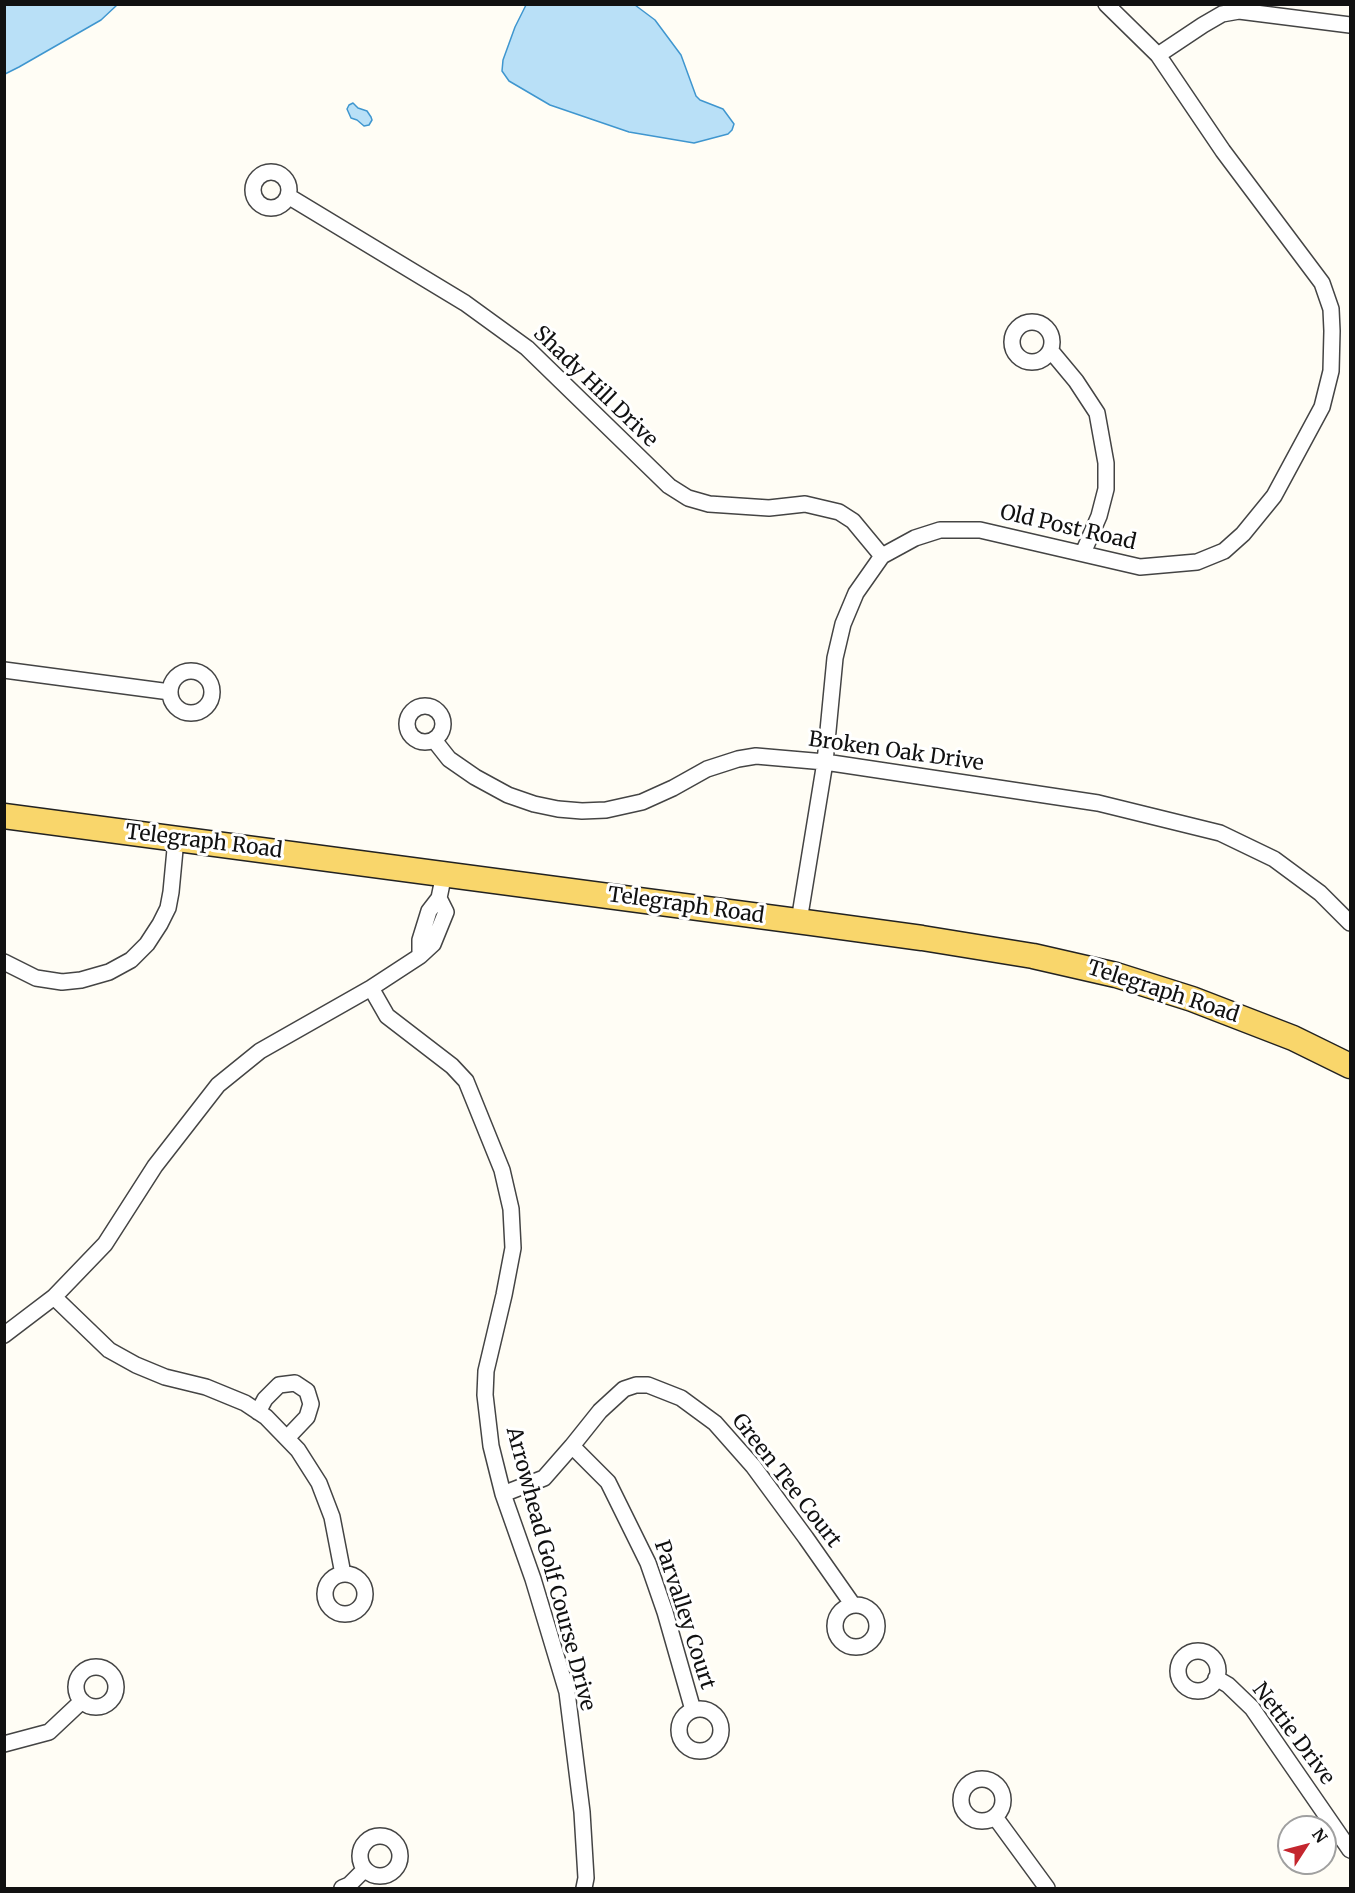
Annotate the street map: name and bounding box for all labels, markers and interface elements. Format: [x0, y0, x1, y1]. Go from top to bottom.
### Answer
street label: Shady Hill Drive [528, 321, 662, 453]
street label: Old Post Road [998, 500, 1138, 556]
street label: Broken Oak Drive [807, 727, 985, 777]
street label: Telegraph Road [124, 820, 284, 864]
street label: Telegraph Road [606, 883, 766, 929]
street label: Telegraph Road [1084, 956, 1242, 1028]
street label: Green Tee Court [726, 1409, 846, 1553]
street label: Arrowhead Golf Course Drive [500, 1424, 600, 1714]
street label: Parvalley Court [648, 1537, 720, 1693]
street label: Nettie Drive [1247, 1678, 1339, 1790]
north arrow [1277, 1815, 1337, 1875]
text: N [1308, 1825, 1332, 1847]

